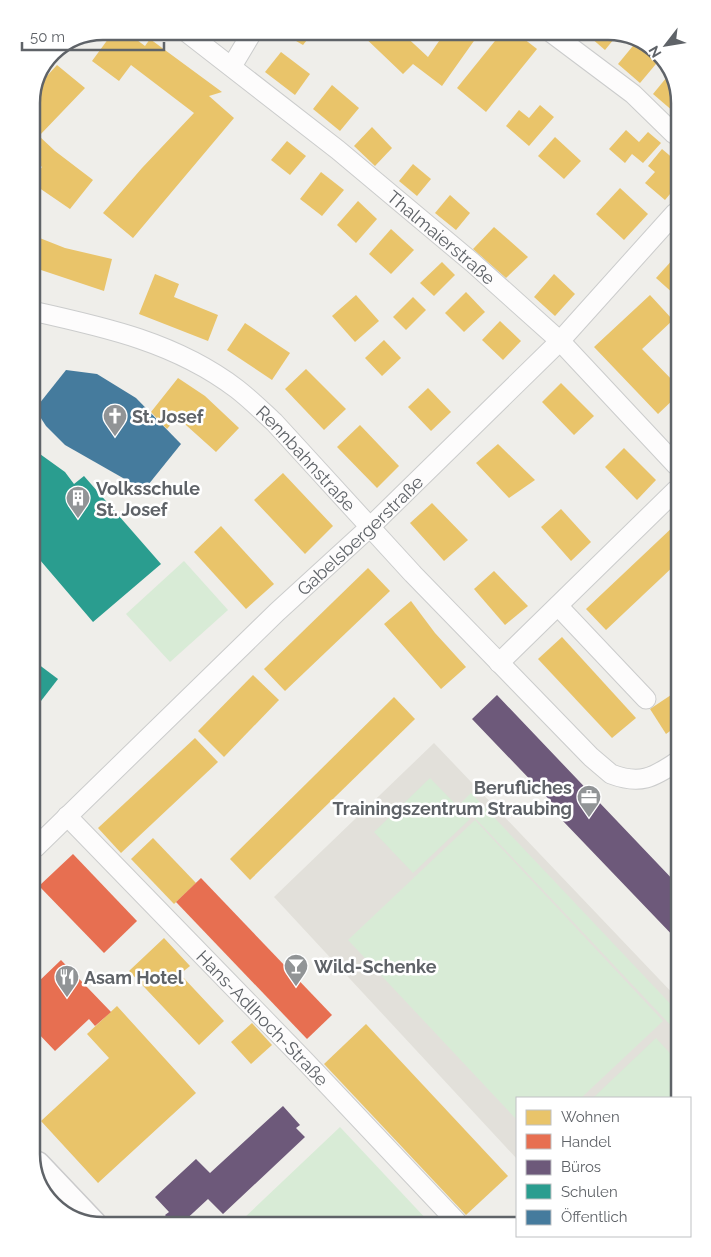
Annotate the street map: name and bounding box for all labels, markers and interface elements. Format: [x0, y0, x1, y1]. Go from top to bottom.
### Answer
scale bar [22, 20, 165, 52]
north arrow [641, 20, 691, 70]
text: 50 m [30, 28, 65, 46]
text: N [645, 43, 664, 60]
street label: Thalmaierstraße [383, 185, 500, 289]
street label: Rennbahnstraße [252, 401, 361, 515]
church icon: St. Josef [102, 403, 128, 437]
place label: St. Josef [132, 406, 205, 427]
street label: Gabelsbergerstraße [292, 471, 427, 599]
place label: Volksschule St. Josef [96, 478, 200, 520]
building icon: Volksschule St. Josef [65, 485, 91, 519]
place label: Berufliches Trainingszentrum Straubing [332, 777, 572, 819]
office icon: Berufliches Trainingszentrum Straubing [576, 784, 602, 818]
street label: Hans-Adlhoch-Straße [192, 946, 333, 1090]
bar icon: Wild-Schenke [283, 953, 309, 987]
place label: Wild-Schenke [314, 956, 437, 977]
restaurant icon: Asam Hotel [54, 964, 80, 998]
place label: Asam Hotel [84, 967, 184, 988]
legend [516, 1097, 691, 1237]
text: Wohnen [561, 1108, 620, 1126]
text: Handel [561, 1133, 612, 1151]
text: Büros [561, 1158, 601, 1176]
text: Schulen [561, 1183, 618, 1201]
text: Öffentlich [561, 1207, 628, 1226]

